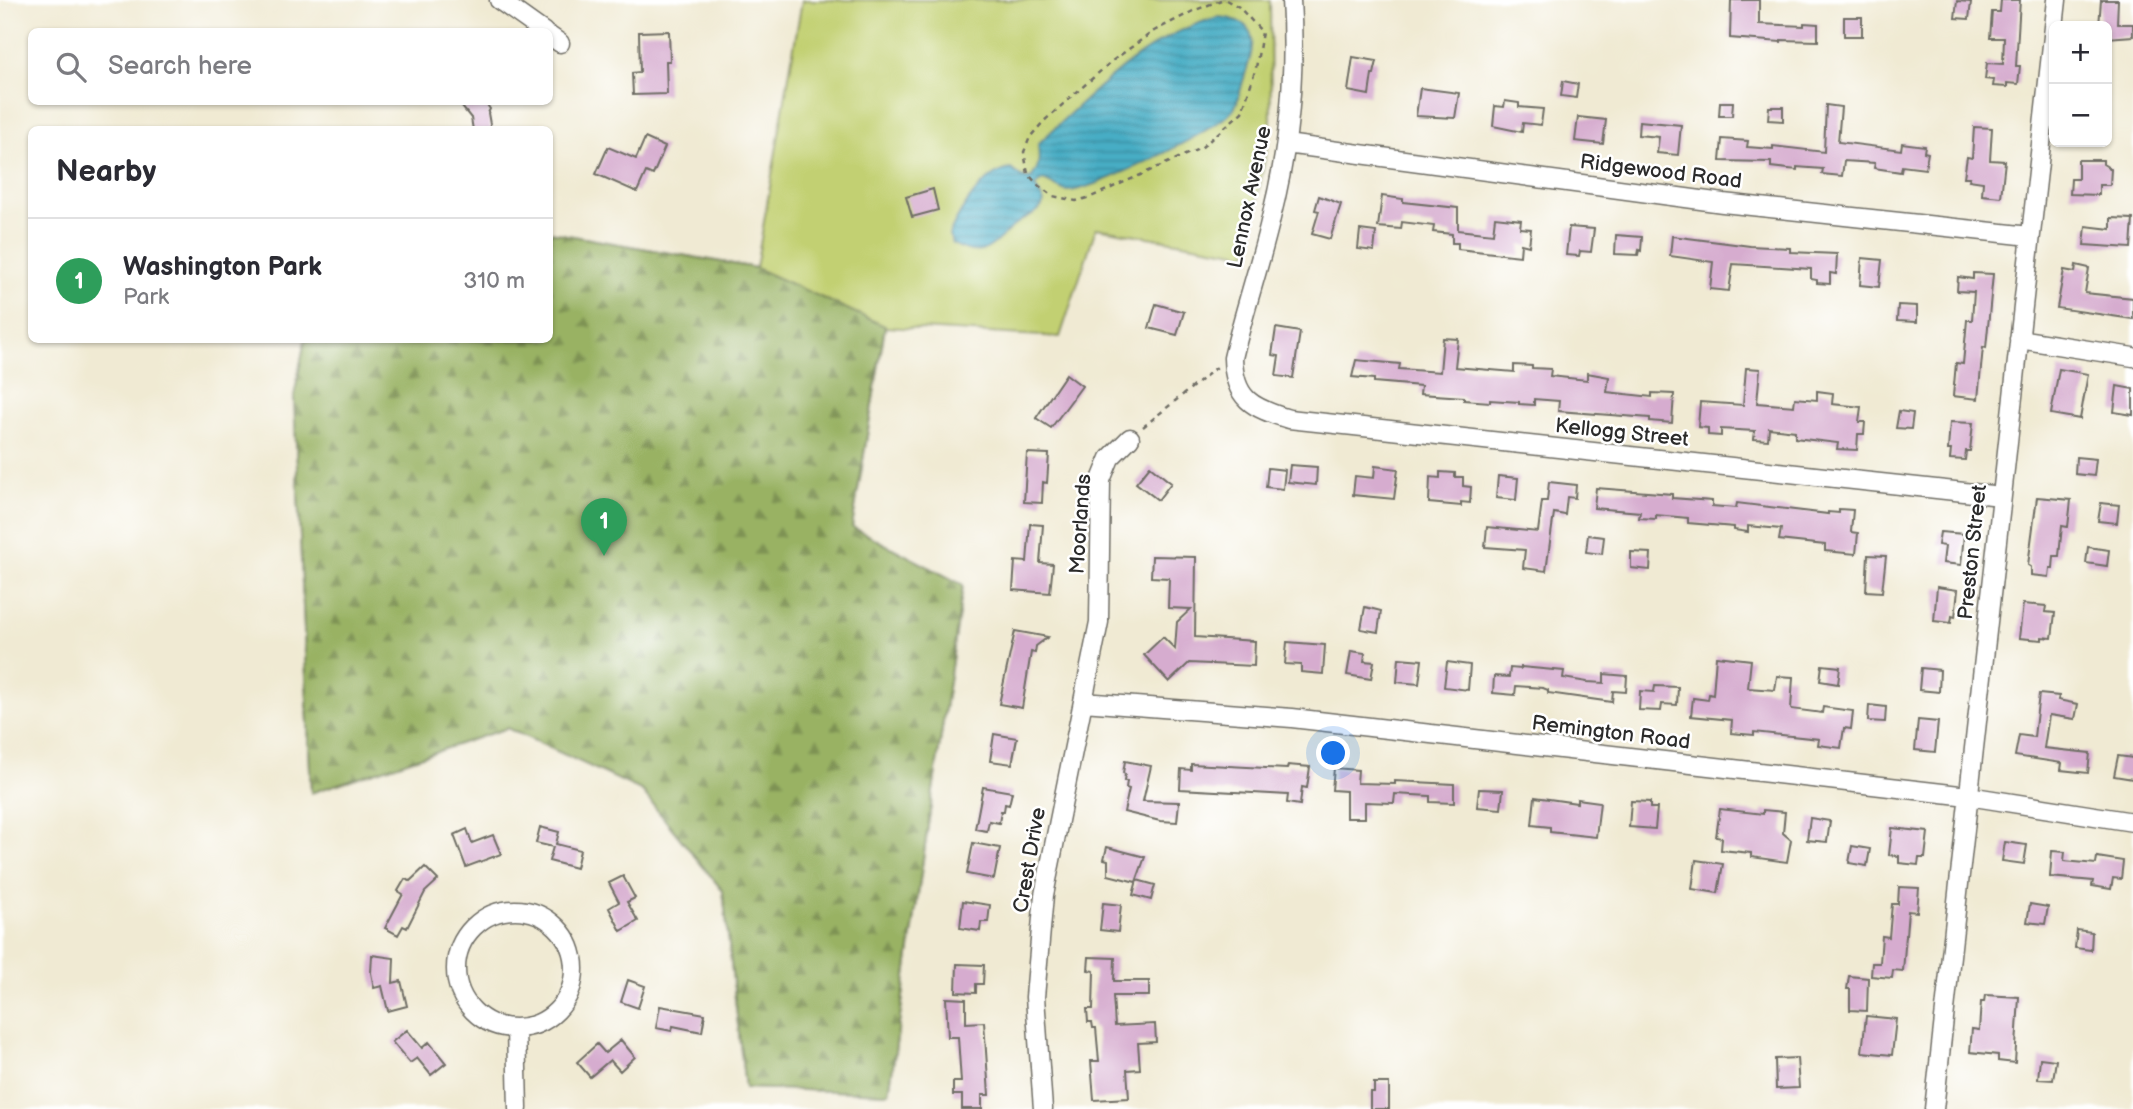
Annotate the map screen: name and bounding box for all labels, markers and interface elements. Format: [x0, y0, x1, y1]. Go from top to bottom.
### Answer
map controls [2049, 21, 2112, 147]
button: + [2049, 21, 2112, 84]
search box [28, 28, 553, 105]
icon: search [52, 48, 90, 86]
text: Search here [108, 51, 252, 82]
button: − [2049, 84, 2112, 147]
street label: Lennox Avenue [1222, 124, 1277, 271]
street label: Ridgewood Road [1579, 149, 1743, 194]
text: Nearby [56, 154, 156, 190]
text: Washington Park [123, 252, 322, 283]
text: 1 [74, 267, 84, 295]
text: 310 m [463, 267, 525, 295]
text: Park [123, 283, 169, 311]
street label: Kellogg Street [1554, 413, 1690, 452]
street label: Moorlands [1065, 473, 1096, 575]
street label: Preston Street [1953, 483, 1992, 621]
pin: 1 [581, 498, 627, 556]
street label: Remington Road [1530, 710, 1692, 755]
your location [1316, 736, 1350, 770]
street label: Crest Drive [1008, 806, 1051, 915]

